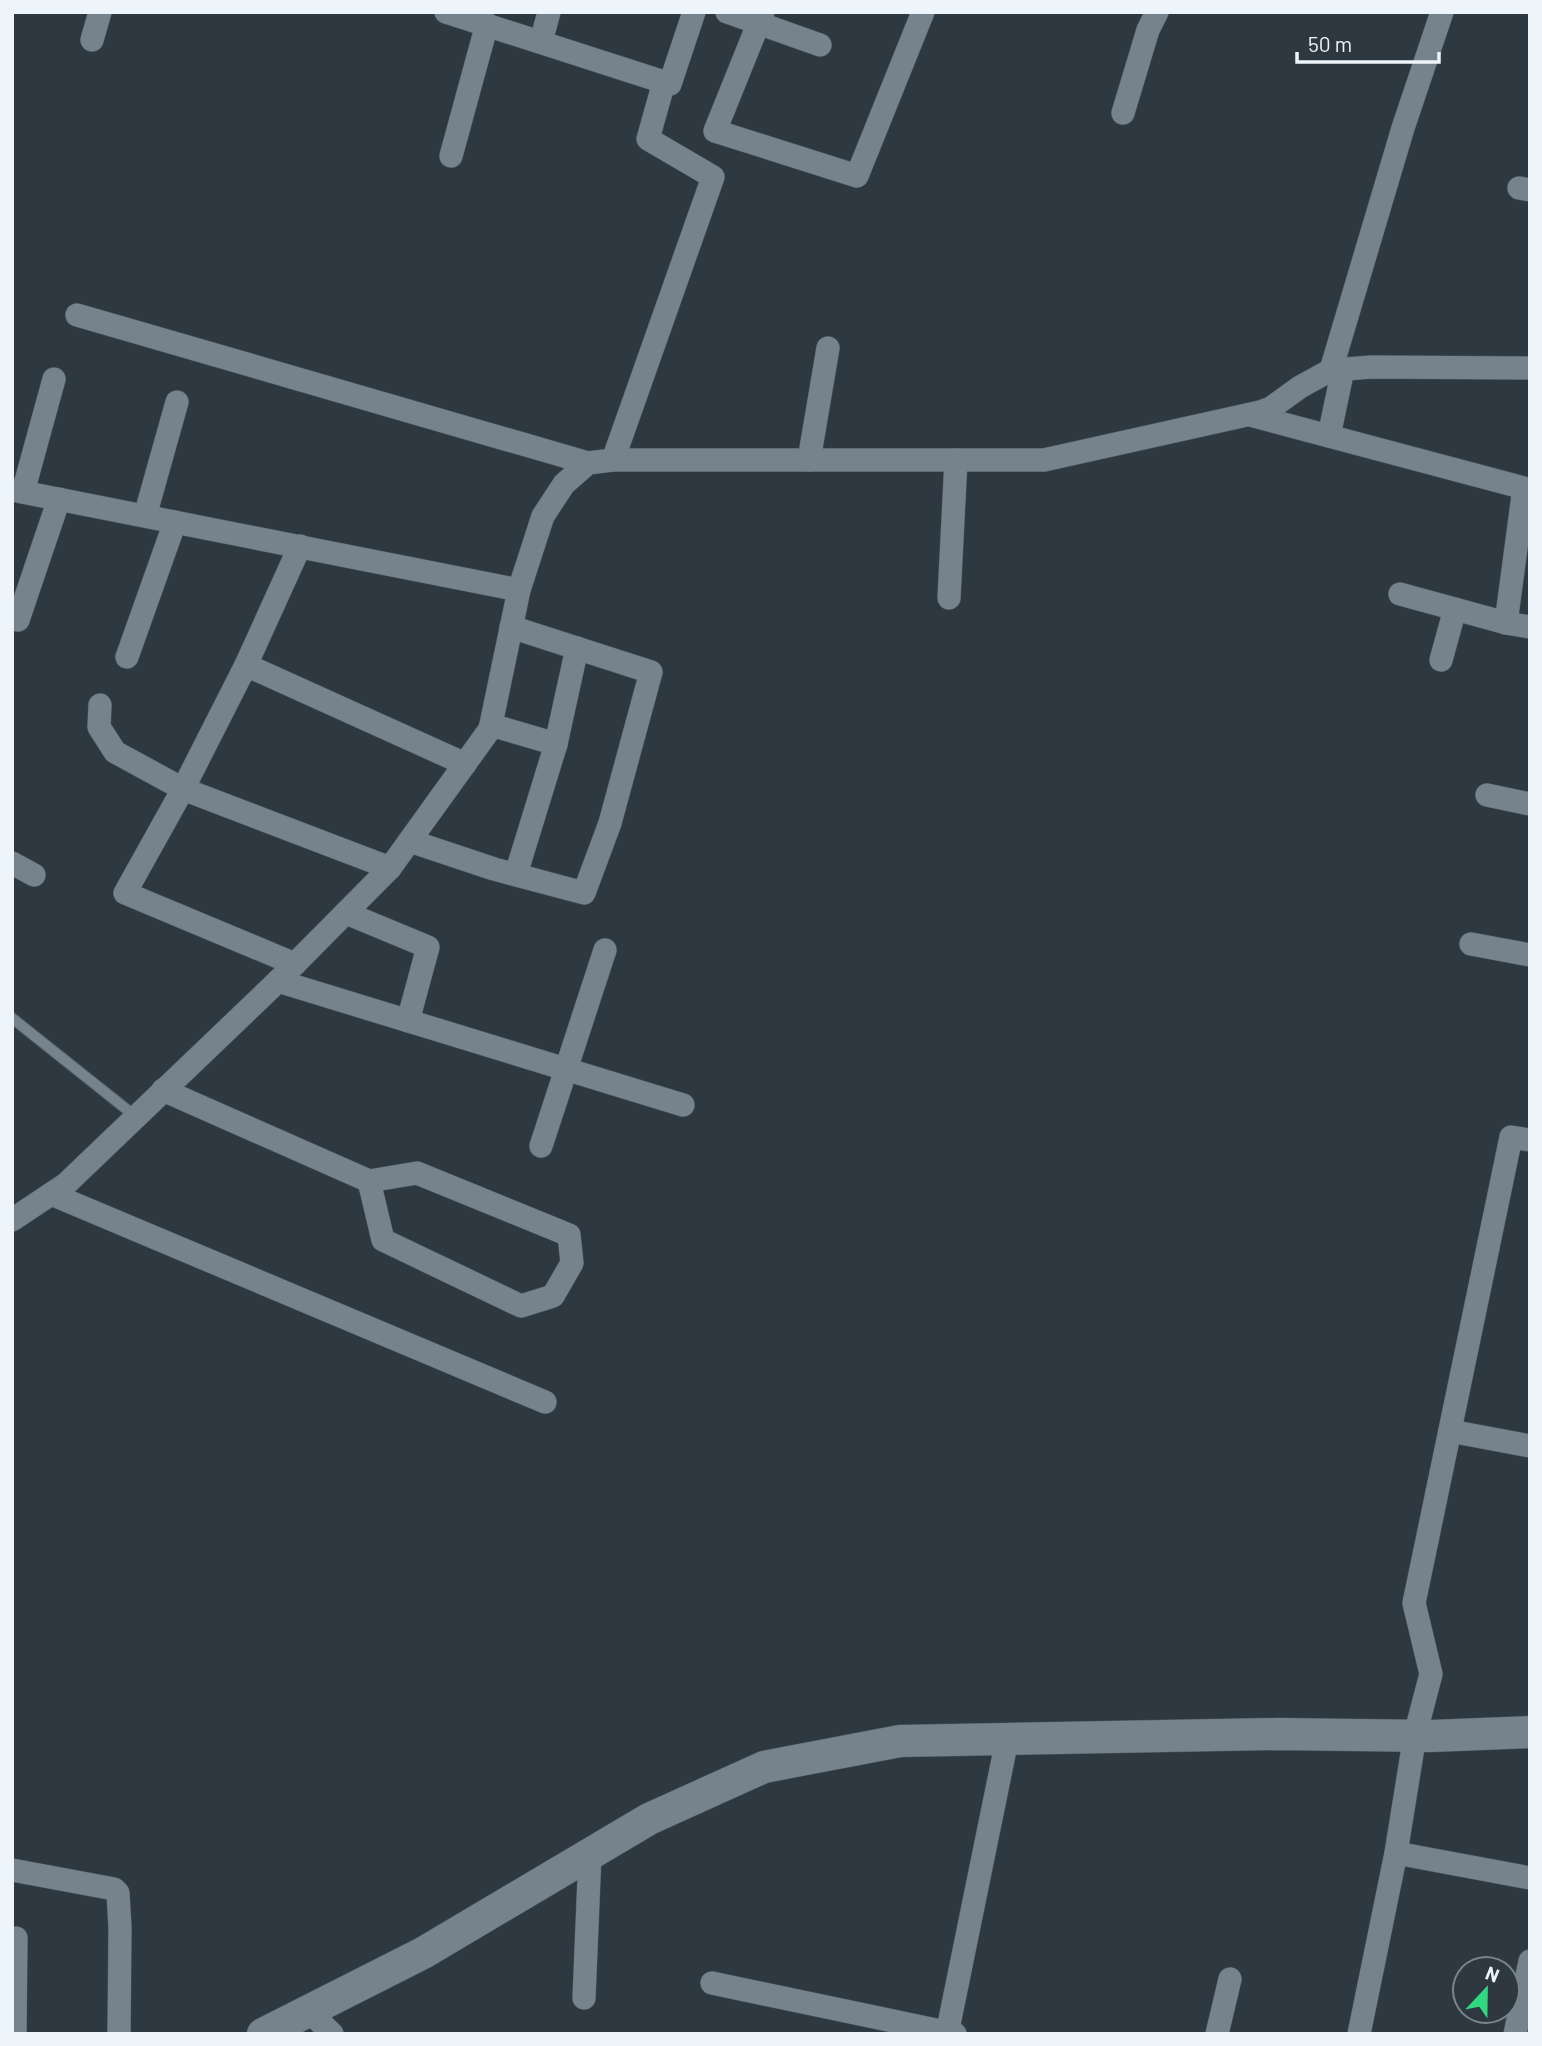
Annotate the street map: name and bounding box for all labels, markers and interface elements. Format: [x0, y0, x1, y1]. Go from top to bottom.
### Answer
scale bar [1297, 21, 1439, 65]
text: 50 m [1308, 31, 1352, 56]
north arrow [1451, 1955, 1521, 2025]
text: N [1482, 1961, 1503, 1987]

